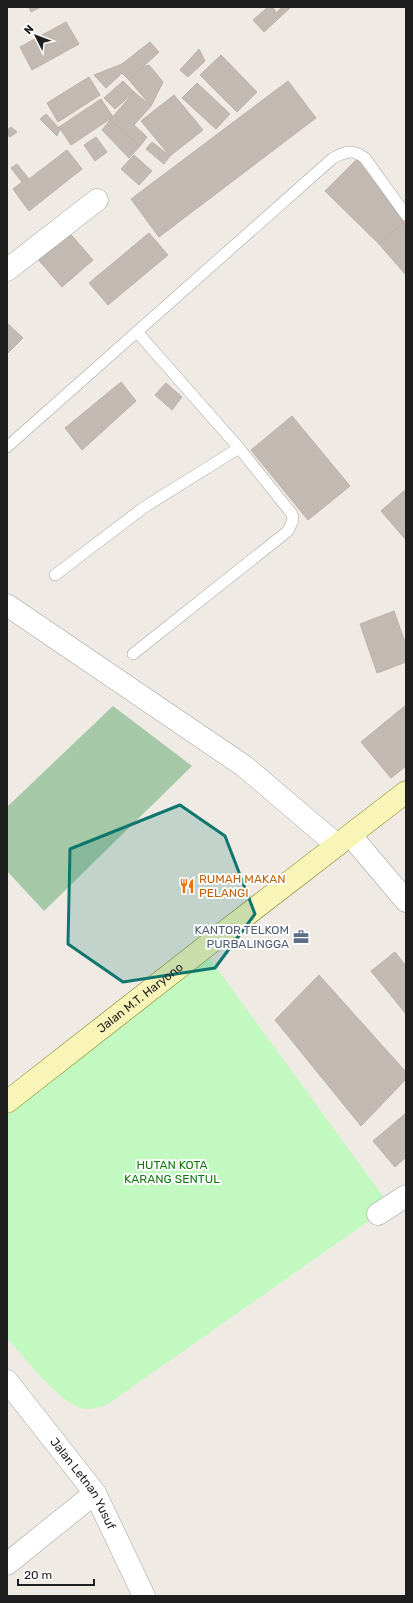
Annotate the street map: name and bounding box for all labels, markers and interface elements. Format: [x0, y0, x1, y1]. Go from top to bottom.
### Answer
north arrow [16, 16, 56, 56]
text: N [21, 22, 36, 37]
place label: RUMAH MAKAN PELANGI [199, 872, 286, 900]
restaurant icon: RUMAH MAKAN PELANGI [178, 877, 196, 895]
place label: KANTOR TELKOM PURBALINGGA [195, 923, 289, 951]
office icon: KANTOR TELKOM PURBALINGGA [292, 928, 310, 946]
street label: Jalan M.T. Haryono [94, 960, 186, 1036]
park label: HUTAN KOTA KARANG SENTUL [124, 1158, 220, 1186]
street label: Jalan Letnan Yusuf [47, 1435, 118, 1532]
scale bar [18, 1561, 94, 1587]
text: 20 m [24, 1568, 52, 1582]

